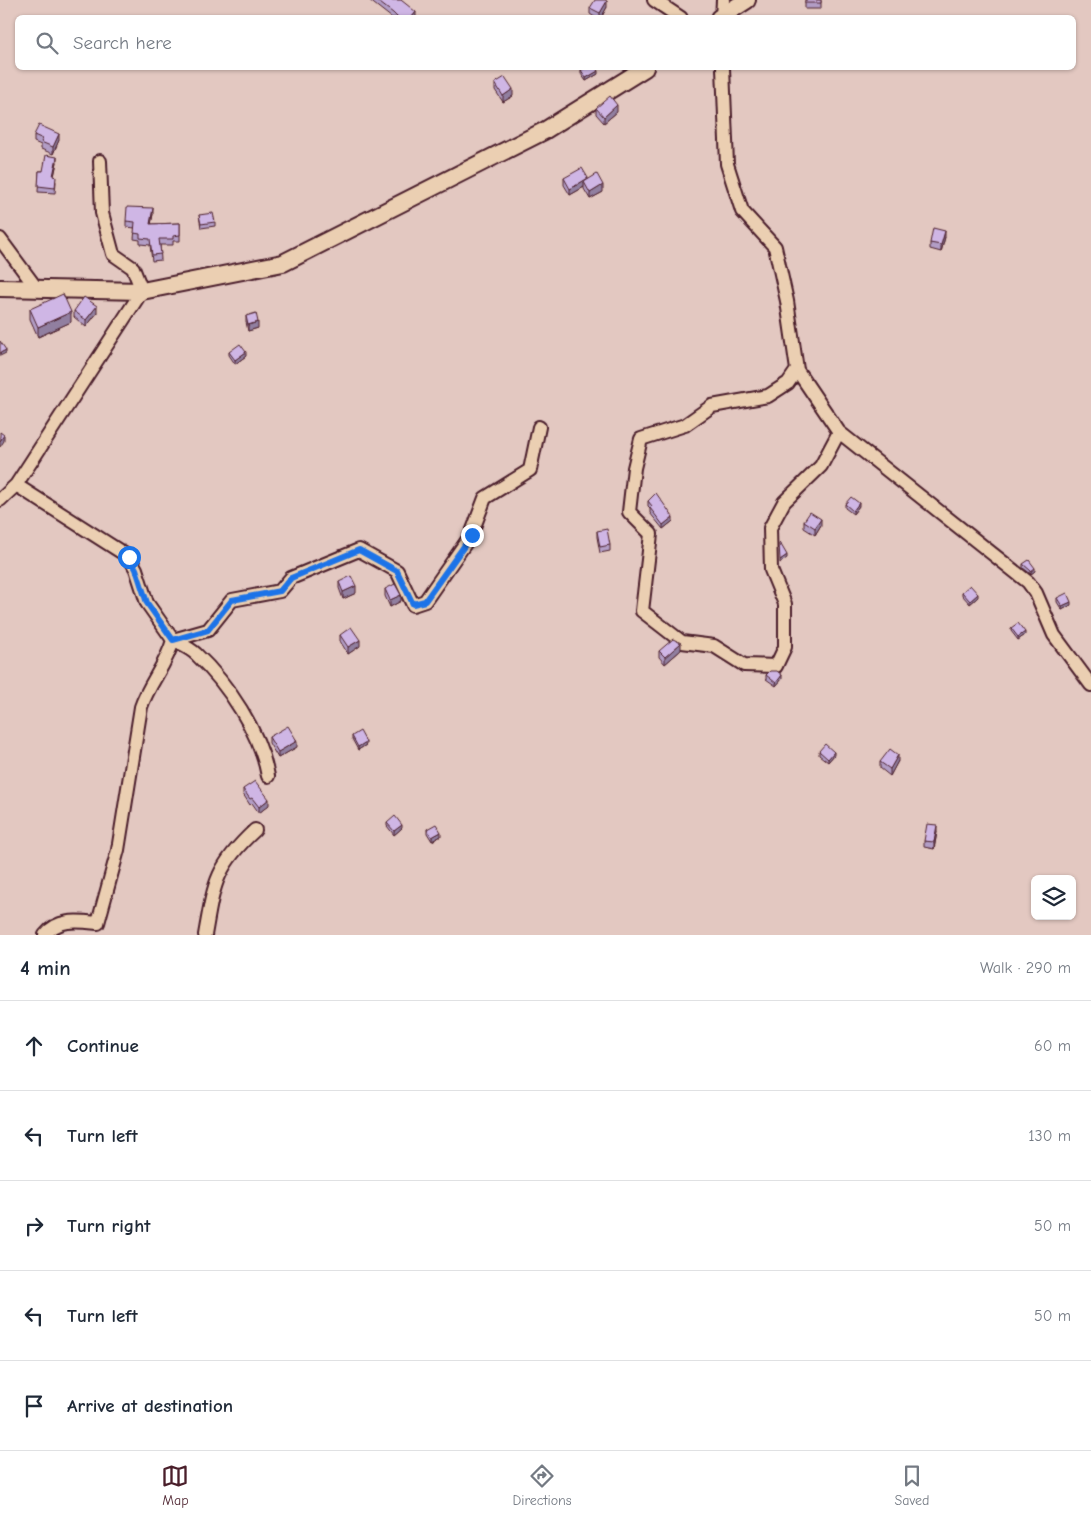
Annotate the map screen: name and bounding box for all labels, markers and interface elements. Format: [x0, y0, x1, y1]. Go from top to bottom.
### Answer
search box [15, 15, 1076, 70]
icon: search [33, 29, 61, 57]
text: Search here [73, 32, 172, 54]
route end [461, 524, 484, 547]
route start [118, 546, 141, 569]
map controls [1031, 875, 1076, 920]
button: layers [1031, 875, 1076, 920]
text: 4 min [20, 956, 71, 980]
text: Walk · 290 m [980, 959, 1071, 977]
icon: ahead [20, 1032, 48, 1060]
text: Continue [67, 1035, 139, 1057]
text: 60 m [1034, 1037, 1071, 1055]
icon: left [20, 1122, 48, 1150]
text: Turn left [67, 1125, 138, 1147]
text: 130 m [1028, 1127, 1071, 1145]
icon: right [20, 1212, 48, 1240]
text: Turn right [67, 1215, 151, 1237]
text: 50 m [1034, 1217, 1071, 1235]
icon: left [20, 1302, 48, 1330]
text: Turn left [67, 1305, 138, 1327]
text: 50 m [1034, 1307, 1071, 1325]
icon: arrive [20, 1392, 48, 1420]
text: Arrive at destination [67, 1395, 233, 1417]
tab: Map [161, 1462, 189, 1509]
tab: Directions [512, 1462, 572, 1509]
tab: Saved [895, 1462, 930, 1509]

